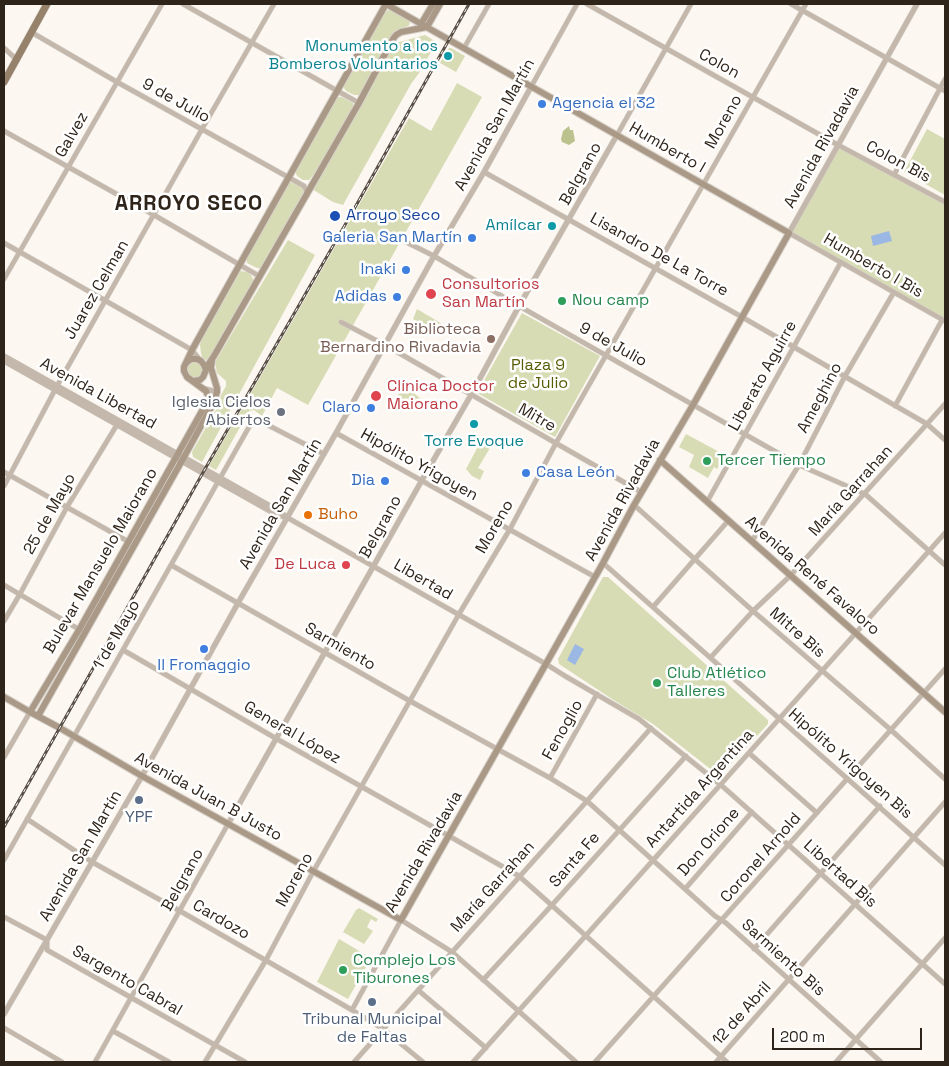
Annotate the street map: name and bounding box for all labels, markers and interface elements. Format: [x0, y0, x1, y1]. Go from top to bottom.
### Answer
place label: Monumento a los Bomberos Voluntarios [269, 37, 438, 75]
street label: Colon [695, 45, 743, 83]
marker: Monumento a los Bomberos Voluntarios [442, 50, 454, 62]
street label: Avenida San Martín [451, 56, 539, 194]
street label: 9 de Julio [139, 75, 213, 127]
street label: Avenida Rivadavia [780, 82, 864, 212]
street label: Moreno [701, 92, 747, 152]
place label: Agencia el 32 [552, 94, 655, 114]
marker: Agencia el 32 [536, 98, 548, 110]
street label: Galvez [51, 109, 93, 161]
street label: Humberto I [625, 118, 709, 178]
street label: Colon Bis [862, 137, 934, 187]
street label: Belgrano [556, 139, 606, 209]
district label: ARROYO SECO [113, 191, 265, 217]
place label: Arroyo Seco [346, 206, 440, 226]
marker: Arroyo Seco [328, 209, 342, 223]
street label: Lisandro De La Torre [586, 209, 732, 301]
place label: Amílcar [486, 216, 542, 236]
marker: Amílcar [546, 220, 558, 232]
place label: Galeria San Martín [322, 228, 462, 248]
street label: Humberto I Bis [820, 230, 926, 302]
marker: Galeria San Martín [466, 232, 478, 244]
street label: Juarez Celman [61, 237, 133, 343]
place label: Inaki [361, 260, 396, 280]
marker: Inaki [400, 264, 412, 276]
place label: Consultorios San Martín [442, 275, 539, 313]
place label: Adidas [335, 287, 387, 307]
marker: Consultorios San Martín [424, 287, 438, 301]
marker: Adidas [391, 291, 403, 303]
place label: Nou camp [572, 291, 649, 311]
marker: Nou camp [556, 295, 568, 307]
street label: Liberato Aguirre [725, 317, 801, 435]
street label: 9 de Julio [576, 319, 650, 371]
place label: Biblioteca Bernardino Rivadavia [320, 320, 481, 358]
marker: Biblioteca Bernardino Rivadavia [485, 333, 497, 345]
street label: Avenida Libertad [37, 354, 159, 434]
park label: Plaza 9 de Julio [508, 356, 568, 394]
street label: Ameghino [793, 359, 847, 437]
place label: Clínica Doctor Maiorano [387, 377, 494, 415]
marker: Clínica Doctor Maiorano [369, 389, 383, 403]
place label: Iglesia Cielos Abiertos [172, 393, 271, 431]
place label: Claro [322, 398, 361, 418]
street label: Mitre [515, 400, 559, 436]
marker: Claro [365, 402, 377, 414]
marker: Iglesia Cielos Abiertos [275, 406, 287, 418]
marker: Torre Evoque [468, 418, 480, 430]
street label: Hipólito Yrigoyen [357, 425, 481, 505]
place label: Torre Evoque [424, 432, 524, 452]
street label: Avenida San Martín [236, 435, 326, 573]
street label: Avenida Rivadavia [581, 435, 665, 565]
street label: María Garrahan [805, 442, 897, 540]
place label: Tercer Tiempo [717, 451, 826, 471]
marker: Tercer Tiempo [701, 455, 713, 467]
place label: Casa León [536, 463, 615, 483]
street label: Bulevar Mansuelo Maiorano [40, 465, 162, 657]
marker: Casa León [520, 467, 532, 479]
street label: 25 de Mayo [20, 470, 80, 558]
place label: Dia [351, 471, 375, 491]
marker: Dia [379, 475, 391, 487]
street label: Belgrano [356, 492, 406, 562]
street label: Moreno [472, 497, 518, 557]
place label: Buho [318, 505, 358, 525]
marker: Buho [302, 509, 314, 521]
street label: Avenida René Favaloro [741, 512, 883, 640]
place label: De Luca [275, 555, 336, 575]
street label: Libertad [390, 555, 456, 605]
marker: De Luca [340, 559, 352, 571]
street label: 1 de Mayo [89, 597, 145, 673]
street label: Mitre Bis [765, 604, 829, 662]
street label: Sarmiento [301, 619, 379, 675]
marker: Il Fromaggio [198, 643, 210, 655]
place label: Il Fromaggio [157, 656, 251, 676]
place label: Club Atlético Talleres [667, 664, 766, 702]
marker: Club Atlético Talleres [651, 677, 663, 689]
street label: Fenoglio [539, 697, 587, 763]
street label: General López [240, 698, 344, 768]
street label: Hipólito Yrigoyen Bis [784, 705, 916, 823]
street label: Antartida Argentina [642, 726, 758, 852]
street label: Avenida Juan B Justo [131, 748, 285, 846]
street label: Avenida San Martín [36, 787, 126, 925]
street label: Avenida Rivadavia [381, 788, 467, 916]
marker: YPF [133, 794, 145, 806]
street label: Don Orione [674, 804, 744, 880]
place label: YPF [125, 808, 153, 828]
street label: Coronel Arnold [717, 809, 805, 907]
street label: Santa Fe [546, 828, 604, 892]
street label: Libertad Bis [799, 836, 881, 912]
street label: María Garrahan [447, 838, 539, 936]
street label: Belgrano [158, 845, 208, 915]
street label: Moreno [272, 850, 318, 910]
street label: Cardozo [189, 896, 253, 944]
street label: Sarmiento Bis [737, 915, 829, 1001]
street label: Sargento Cabral [69, 942, 185, 1020]
place label: Complejo Los Tiburones [353, 951, 456, 989]
marker: Complejo Los Tiburones [337, 964, 349, 976]
street label: 12 de Abril [709, 978, 775, 1050]
marker: Tribunal Municipal de Faltas [366, 996, 378, 1008]
place label: Tribunal Municipal de Faltas [302, 1010, 442, 1048]
scale bar [774, 1018, 924, 1050]
text: 200 m [780, 1027, 825, 1046]

